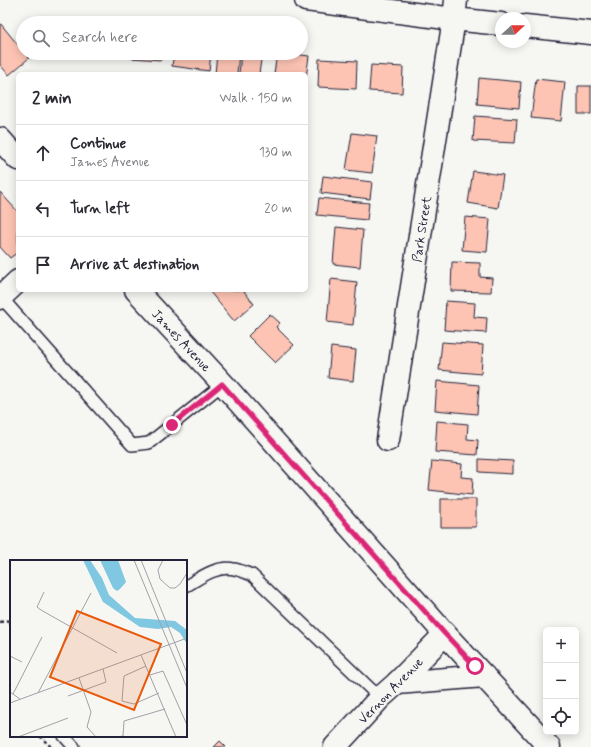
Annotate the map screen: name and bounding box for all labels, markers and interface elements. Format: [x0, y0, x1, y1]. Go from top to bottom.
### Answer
north arrow [495, 12, 531, 48]
search box [16, 16, 308, 60]
icon: search [30, 27, 52, 49]
text: Search here [62, 28, 138, 48]
text: 2 min [32, 87, 72, 109]
text: Walk · 150 m [219, 90, 292, 107]
text: Continue [70, 134, 126, 154]
icon: ahead [32, 142, 54, 164]
text: 130 m [259, 144, 292, 161]
text: James Avenue [70, 154, 150, 171]
street label: Park Street [409, 195, 436, 263]
icon: left [32, 198, 54, 220]
text: Turn left [70, 199, 130, 219]
text: 20 m [264, 200, 292, 217]
icon: arrive [32, 254, 54, 276]
text: Arrive at destination [70, 255, 199, 275]
street label: James Avenue [148, 306, 214, 376]
route end [163, 416, 181, 434]
inset map [10, 560, 187, 737]
map controls [543, 627, 579, 735]
button: + [543, 627, 579, 663]
street label: Vernon Avenue [355, 654, 427, 728]
route start [466, 657, 484, 675]
button: − [543, 663, 579, 699]
button: locate [543, 699, 579, 735]

